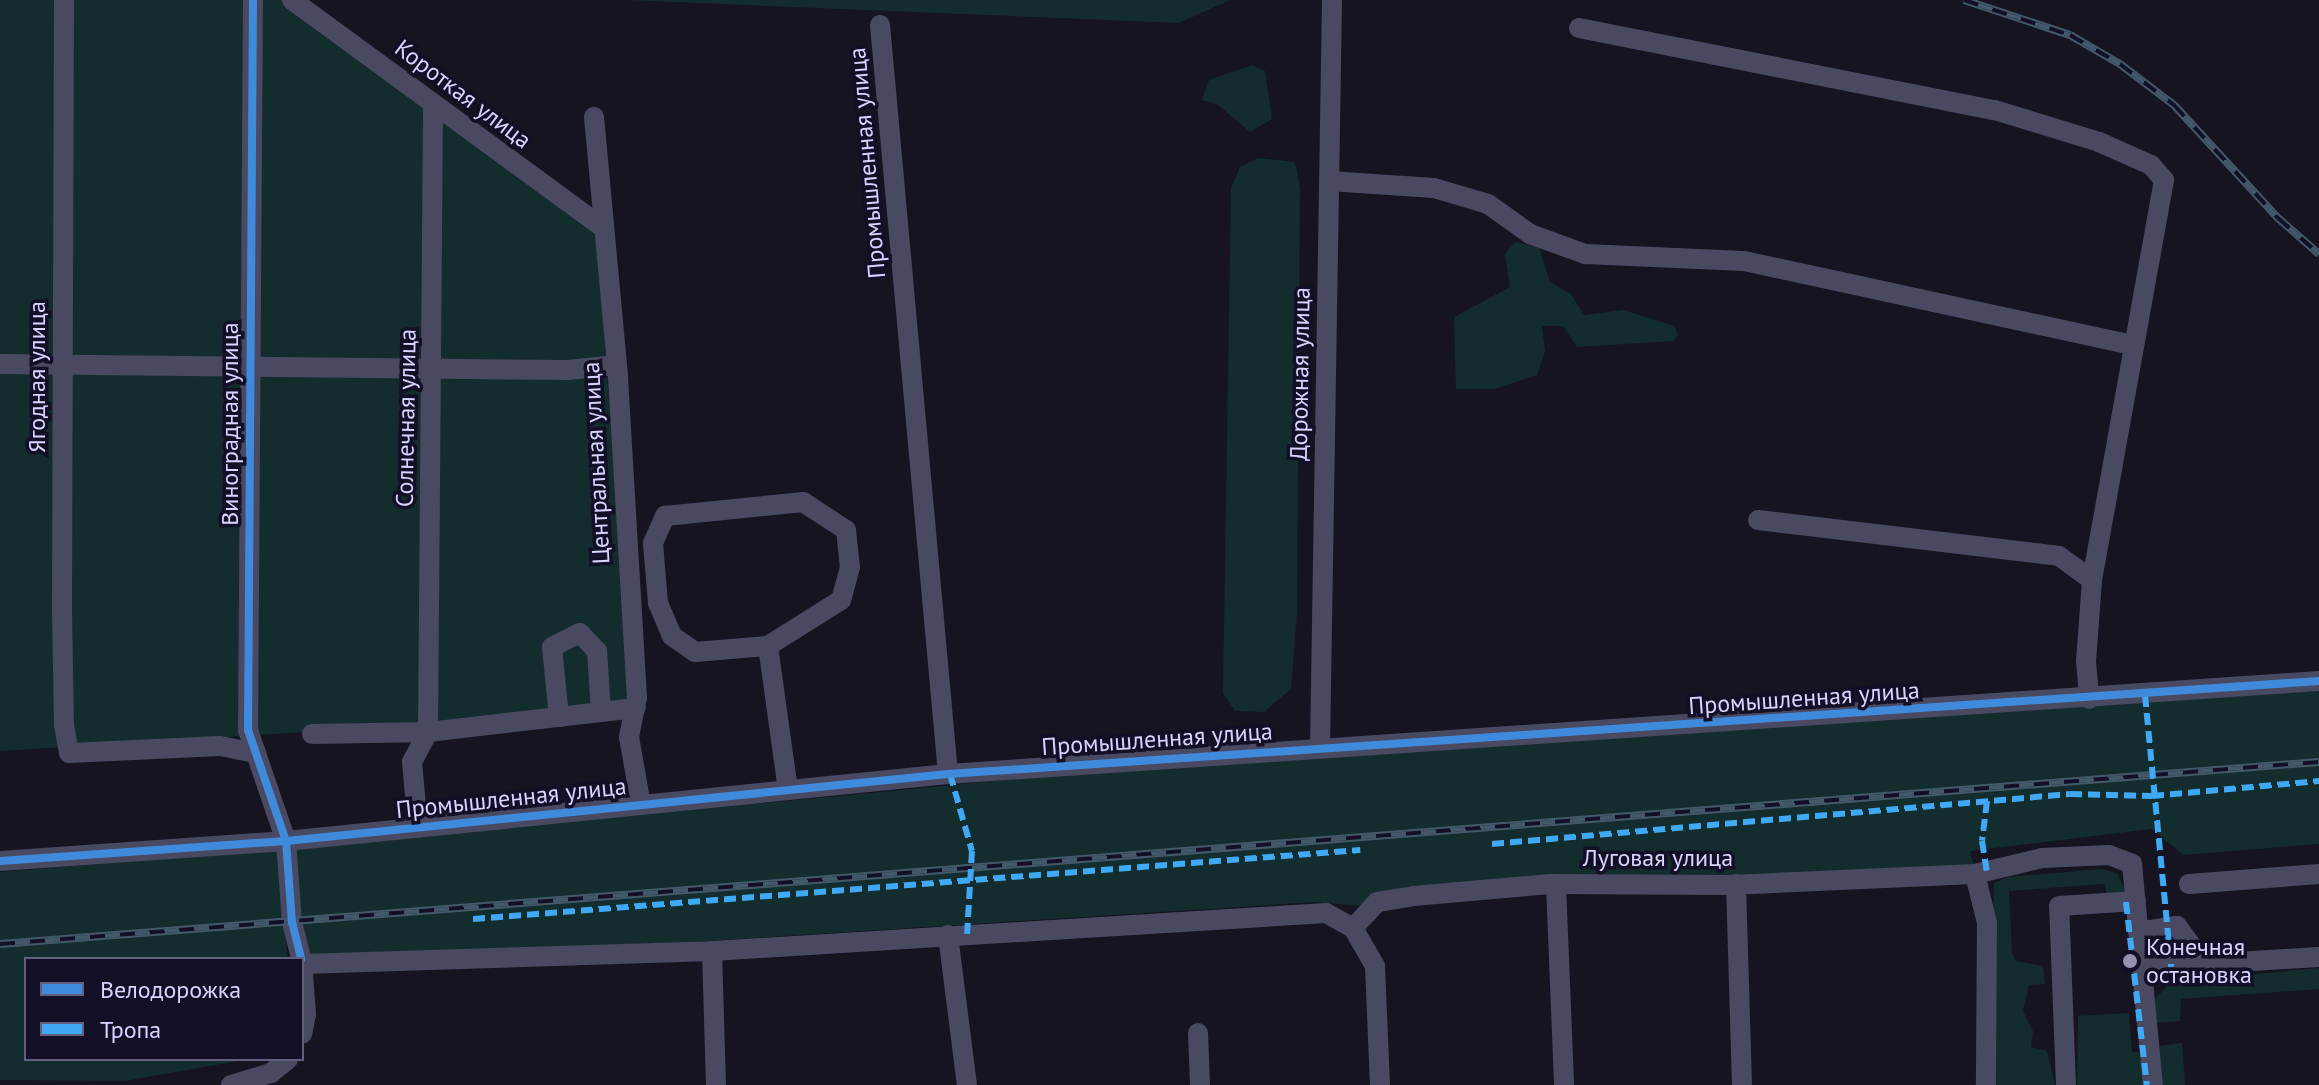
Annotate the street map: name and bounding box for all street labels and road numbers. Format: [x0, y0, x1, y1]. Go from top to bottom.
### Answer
street label: Короткая улица [389, 33, 537, 155]
street label: Промышленная улица [843, 46, 891, 280]
street label: Дорожная улица [1284, 287, 1316, 461]
street label: Ягодная улица [23, 301, 51, 453]
street label: Виноградная улица [216, 322, 244, 526]
street label: Солнечная улица [390, 329, 422, 507]
street label: Центральная улица [576, 361, 616, 565]
street label: Промышленная улица [1687, 676, 1921, 720]
street label: Промышленная улица [1040, 717, 1274, 761]
street label: Промышленная улица [394, 772, 628, 824]
street label: Луговая улица [1583, 844, 1733, 872]

